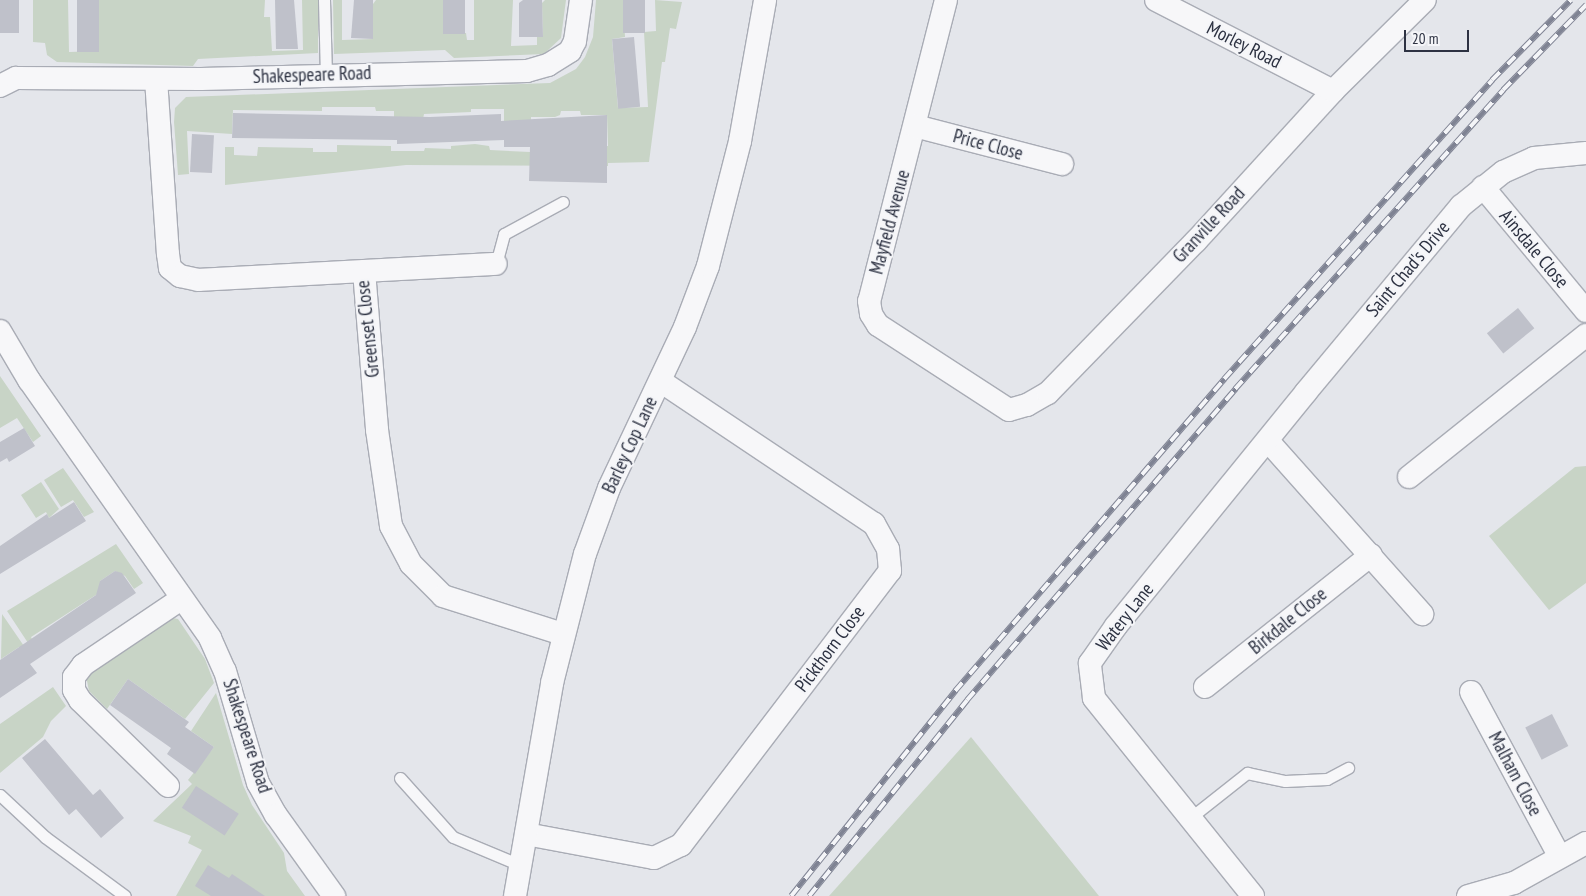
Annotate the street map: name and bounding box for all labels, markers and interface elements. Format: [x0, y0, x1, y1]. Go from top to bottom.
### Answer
street label: Morley Road [1203, 16, 1285, 74]
scale bar [1406, 20, 1471, 52]
text: 20 m [1412, 29, 1438, 48]
street label: Shakespeare Road [252, 62, 372, 88]
street label: Price Close [951, 125, 1025, 165]
street label: Mayfield Avenue [865, 167, 915, 277]
street label: Granville Road [1168, 182, 1250, 268]
street label: Ainsdale Close [1495, 205, 1573, 293]
street label: Saint Chad's Drive [1361, 217, 1455, 321]
street label: Greenset Close [352, 279, 384, 379]
street label: Barley Cop Lane [597, 393, 663, 497]
street label: Watery Lane [1091, 578, 1159, 656]
street label: Birkdale Close [1245, 583, 1331, 659]
street label: Pickthorn Close [790, 601, 870, 697]
street label: Shakespeare Road [218, 676, 276, 796]
street label: Malham Close [1483, 728, 1547, 820]

